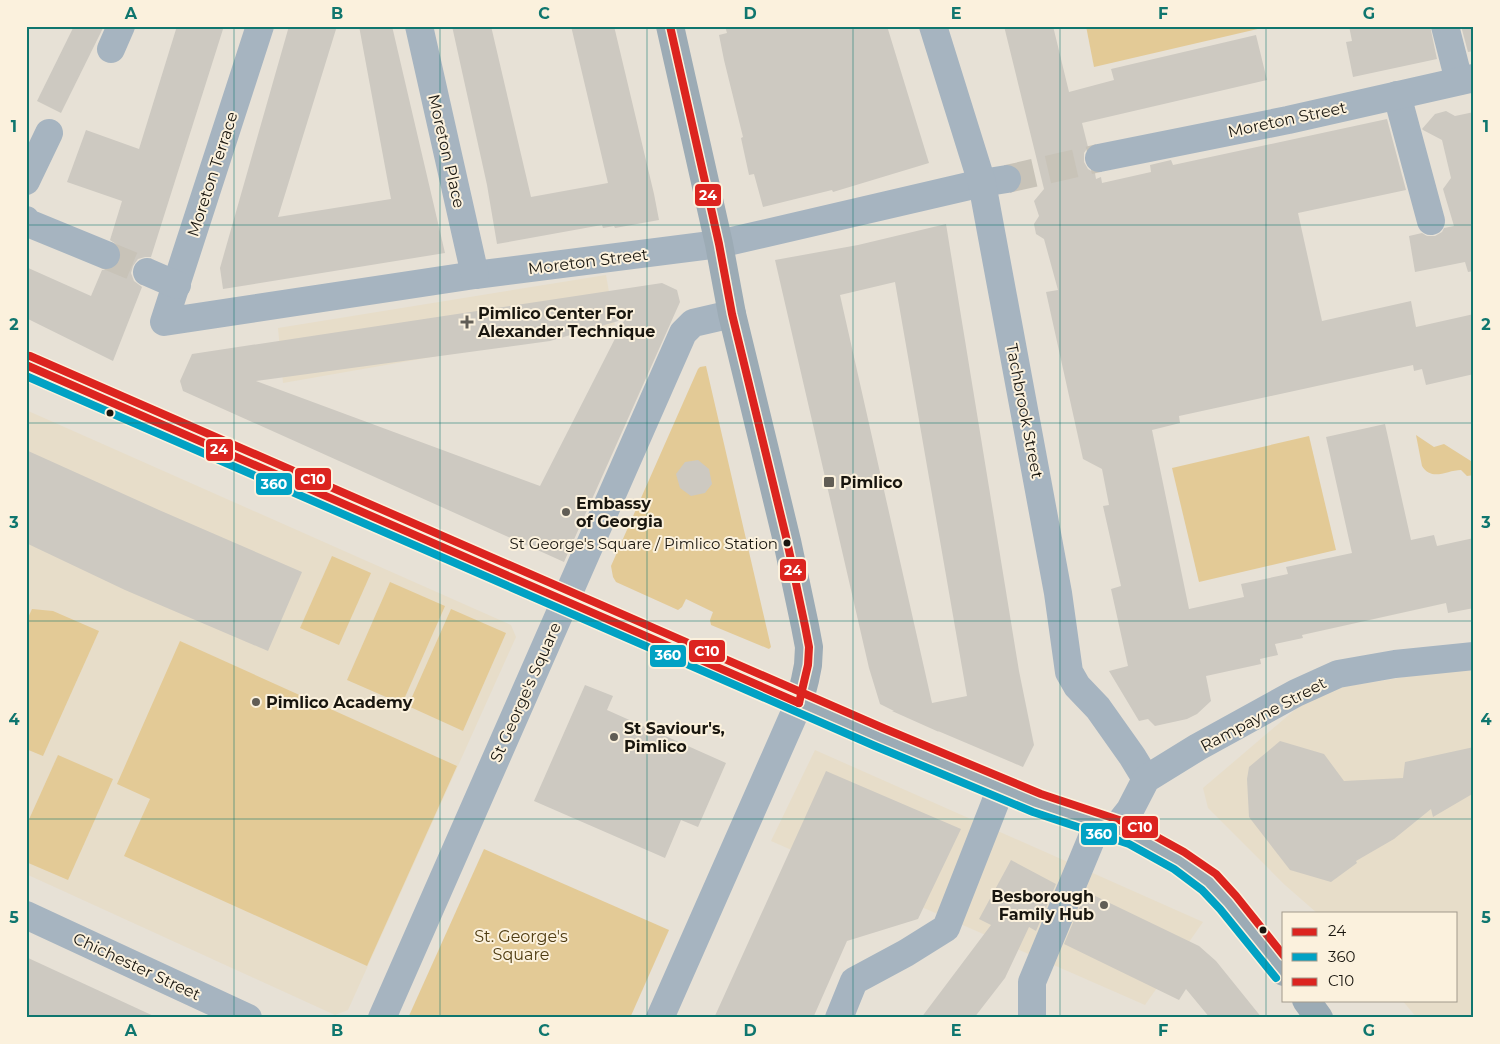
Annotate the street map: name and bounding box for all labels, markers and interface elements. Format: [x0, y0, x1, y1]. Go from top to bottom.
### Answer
text: A [124, 4, 138, 23]
text: B [331, 4, 343, 23]
text: C [538, 4, 550, 23]
text: D [743, 4, 757, 23]
text: E [951, 4, 961, 23]
text: F [1158, 4, 1168, 23]
text: G [1363, 4, 1375, 23]
street label: Moreton Place [424, 92, 469, 210]
street label: Moreton Street [1226, 98, 1349, 141]
street label: Moreton Terrace [183, 109, 242, 239]
text: 1 [11, 117, 17, 136]
text: 1 [1483, 117, 1489, 136]
line badge: 24 [694, 183, 722, 207]
text: 24 [699, 186, 717, 204]
street label: Moreton Street [527, 245, 650, 278]
place label: Pimlico Center For Alexander Technique [477, 304, 655, 341]
text: 2 [9, 315, 19, 334]
marker: Pimlico Center For Alexander Technique [460, 315, 474, 329]
text: 2 [1481, 315, 1491, 334]
street label: Tachbrook Street [1002, 342, 1047, 481]
unlabelled marker [105, 408, 115, 418]
line badge: 24 [205, 438, 234, 462]
text: 24 [210, 440, 228, 458]
line badge: C10 [294, 467, 332, 491]
text: C10 [300, 470, 326, 488]
line badge: 360 [255, 472, 293, 496]
place label: Pimlico [840, 473, 903, 492]
text: 360 [260, 475, 287, 493]
marker: Pimlico [822, 475, 836, 489]
place label: Embassy of Georgia [576, 494, 663, 531]
marker: Embassy of Georgia [560, 506, 572, 518]
text: 3 [8, 513, 19, 532]
text: 3 [1480, 513, 1491, 532]
place label: St George's Square / Pimlico Station [510, 534, 778, 553]
marker: St George's Square / Pimlico Station [782, 538, 792, 548]
line badge: 24 [779, 558, 807, 582]
text: 24 [784, 561, 802, 579]
street label: St George's Square [486, 619, 565, 765]
line badge: C10 [688, 639, 726, 663]
text: C10 [694, 642, 720, 660]
line badge: 360 [649, 644, 687, 668]
text: 360 [654, 646, 681, 664]
street label: Rampayne Street [1197, 673, 1330, 756]
place label: Pimlico Academy [266, 693, 413, 712]
marker: Pimlico Academy [250, 696, 262, 708]
text: 4 [8, 710, 20, 729]
text: 4 [1480, 710, 1492, 729]
place label: St Saviour's, Pimlico [624, 719, 725, 756]
marker: St Saviour's, Pimlico [608, 731, 620, 743]
line badge: C10 [1121, 815, 1159, 839]
text: C10 [1127, 818, 1153, 836]
line badge: 360 [1080, 822, 1118, 846]
text: 360 [1085, 825, 1112, 843]
place label: Besborough Family Hub [991, 887, 1094, 924]
marker: Besborough Family Hub [1098, 899, 1110, 911]
text: 5 [9, 908, 19, 927]
text: 5 [1481, 908, 1491, 927]
legend [1282, 912, 1458, 1002]
text: 24 [1328, 921, 1346, 940]
unlabelled marker [1258, 925, 1268, 935]
park label: St. George's Square [474, 927, 568, 964]
street label: Chichester Street [70, 929, 204, 1005]
text: 360 [1328, 947, 1356, 966]
text: C10 [1328, 971, 1354, 990]
text: A [124, 1021, 138, 1040]
text: B [331, 1021, 343, 1040]
text: C [538, 1021, 550, 1040]
text: D [743, 1021, 757, 1040]
text: E [951, 1021, 961, 1040]
text: F [1158, 1021, 1168, 1040]
text: G [1363, 1021, 1375, 1040]

